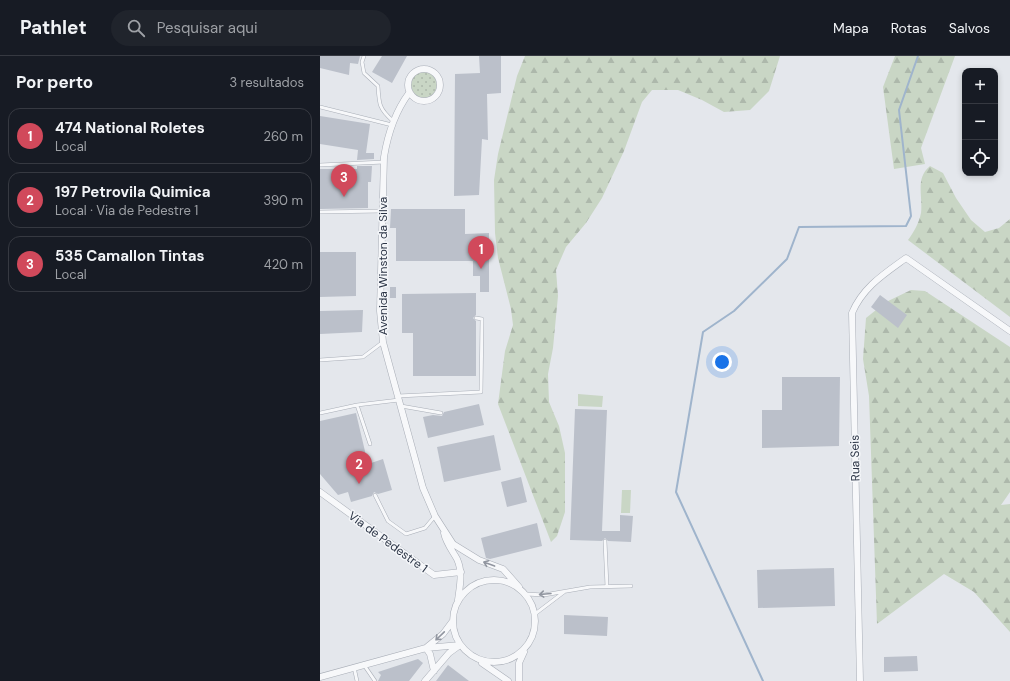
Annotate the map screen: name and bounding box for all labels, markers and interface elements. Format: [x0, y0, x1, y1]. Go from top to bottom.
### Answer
search box [111, 10, 391, 46]
text: Pathlet [20, 15, 87, 40]
icon: search [125, 17, 147, 39]
text: Pesquisar aqui [157, 18, 258, 38]
text: Mapa [833, 19, 869, 37]
text: Rotas [891, 19, 927, 37]
text: Salvos [949, 19, 990, 37]
map controls [962, 68, 998, 176]
button: + [962, 68, 998, 104]
text: Por perto [16, 71, 93, 93]
text: 3 resultados [229, 74, 304, 91]
button: − [962, 104, 998, 140]
text: 474 National Roletes [55, 118, 205, 138]
text: 1 [28, 128, 32, 145]
text: 260 m [263, 128, 303, 145]
text: Local [55, 138, 87, 155]
button: locate [962, 140, 998, 176]
pin: 3 [331, 164, 357, 197]
text: 197 Petrovila Quimica [55, 182, 211, 202]
text: 2 [26, 192, 34, 209]
text: 390 m [264, 192, 303, 209]
street label: Avenida Winston da Silva [375, 197, 391, 335]
text: Local · Via de Pedestre 1 [55, 202, 198, 219]
pin: 1 [468, 236, 494, 269]
text: 535 Camallon Tintas [55, 246, 205, 266]
text: 3 [26, 256, 34, 273]
text: 420 m [264, 256, 303, 273]
text: Local [55, 266, 87, 283]
your location [712, 352, 732, 372]
street label: Rua Seis [847, 435, 863, 481]
pin: 2 [346, 451, 372, 484]
street label: Via de Pedestre 1 [345, 508, 431, 576]
one-way arrow [484, 560, 496, 568]
one-way arrow [539, 591, 552, 598]
one-way arrow [435, 631, 445, 641]

